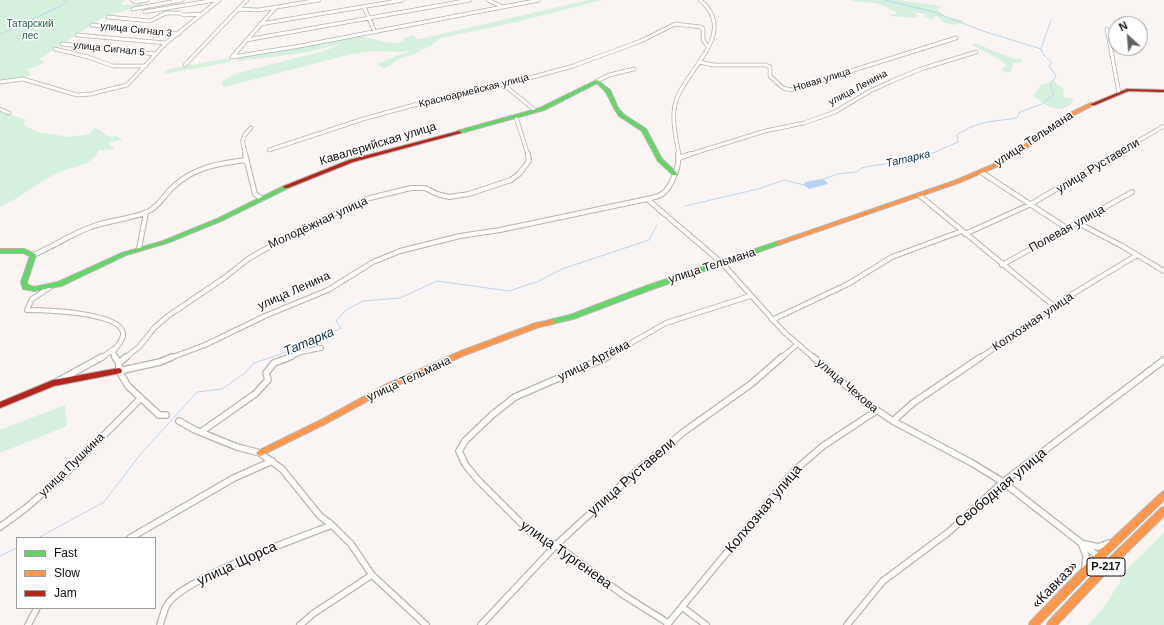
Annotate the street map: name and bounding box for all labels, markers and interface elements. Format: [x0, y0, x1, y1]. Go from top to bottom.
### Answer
north arrow [1108, 16, 1148, 56]
park label: Татарский лес [6, 18, 54, 42]
text: N [1117, 19, 1129, 33]
street label: улица Сигнал 3 [100, 20, 172, 40]
street label: улица Сигнал 5 [73, 39, 145, 59]
street label: Новая улица [792, 66, 852, 94]
street label: улица Ленина [827, 68, 889, 108]
street label: Красноармейская улица [418, 72, 530, 110]
street label: улица Тельмана [992, 108, 1076, 170]
street label: Кавалерийская улица [318, 119, 438, 169]
street label: улица Руставели [1054, 136, 1142, 196]
water label: Татарка [885, 147, 931, 171]
street label: Молодёжная улица [266, 194, 370, 252]
street label: Полевая улица [1027, 202, 1107, 256]
street label: улица Тельмана [667, 245, 757, 287]
street label: улица Ленина [256, 269, 332, 313]
street label: Колхозная улица [990, 290, 1076, 354]
water label: Татарка [281, 324, 337, 360]
street label: улица Артёма [556, 337, 632, 385]
street label: улица Тельмана [365, 353, 453, 405]
street label: улица Чехова [813, 356, 881, 416]
street label: улица Пушкина [36, 430, 108, 500]
street label: улица Руставели [585, 435, 679, 519]
street label: Свободная улица [952, 445, 1050, 531]
street label: Колхозная улица [722, 461, 806, 557]
street label: улица Тургенева [517, 517, 615, 593]
legend [16, 537, 156, 609]
street label: улица Щорса [195, 538, 279, 590]
text: Fast [54, 546, 77, 560]
street label: «Кавказ» [1028, 558, 1082, 612]
road number: Р-217 [1087, 558, 1125, 576]
text: Slow [54, 566, 80, 580]
text: Jam [54, 586, 77, 600]

